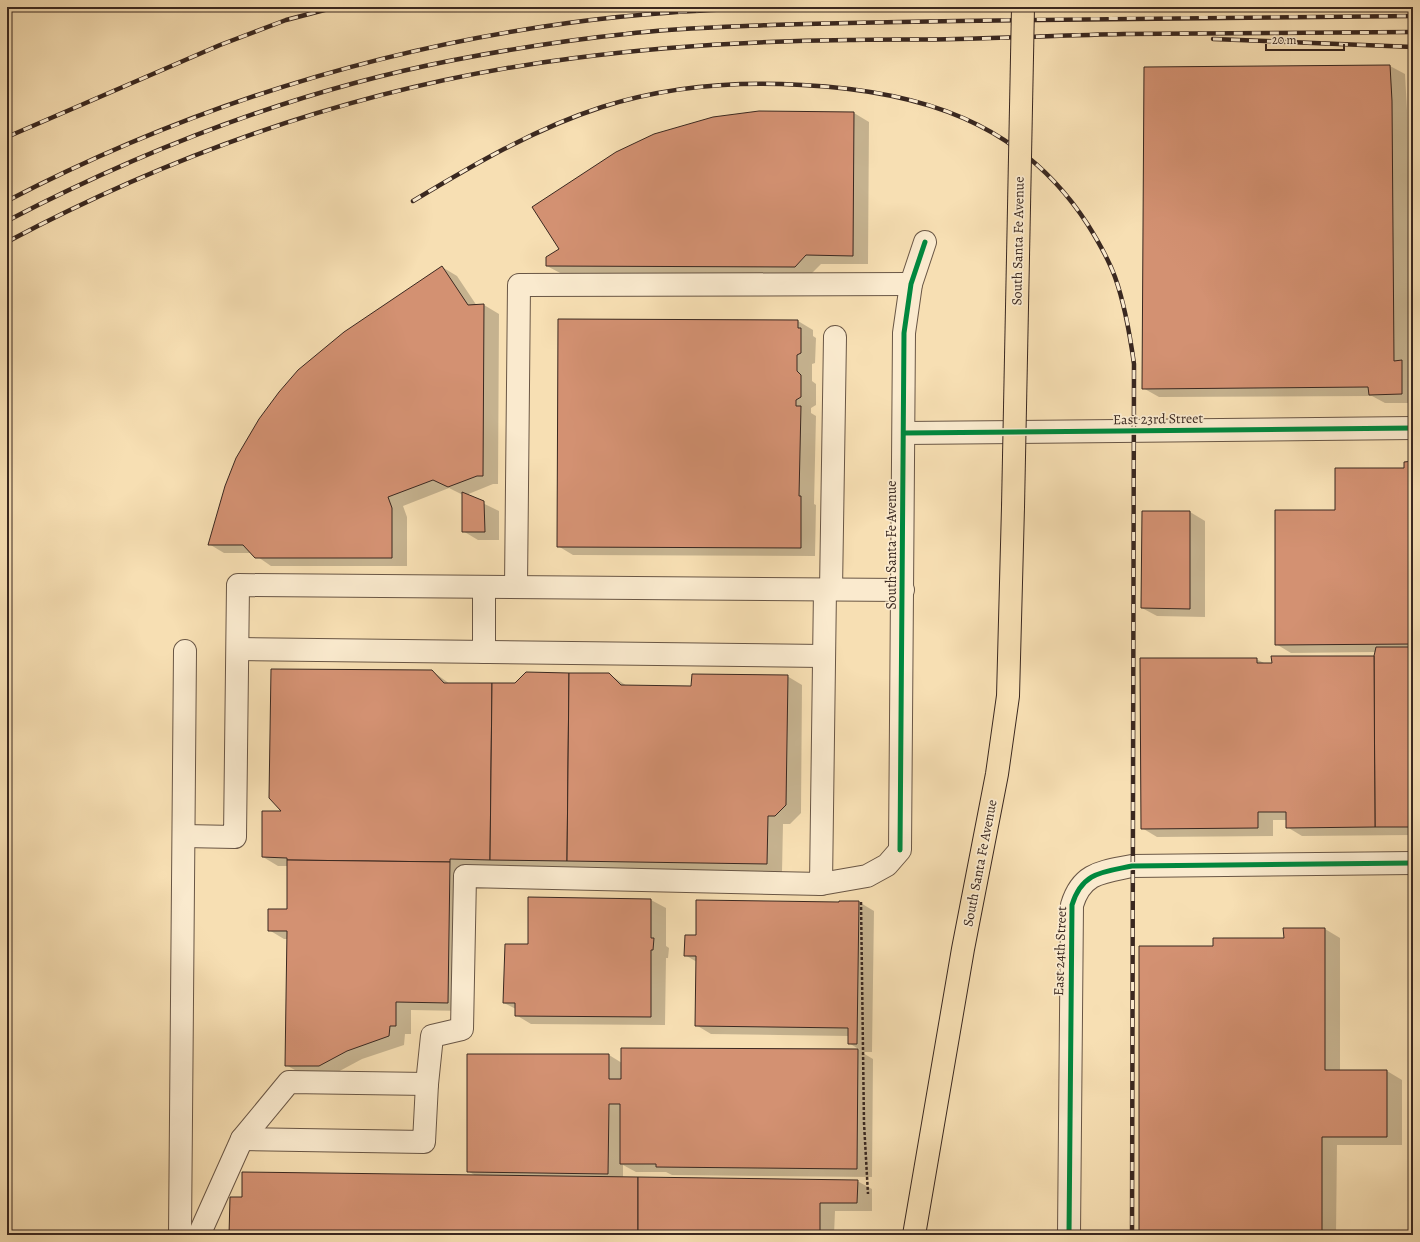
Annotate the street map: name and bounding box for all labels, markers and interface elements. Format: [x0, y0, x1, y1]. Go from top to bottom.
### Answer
scale bar [1266, 26, 1344, 52]
text: 20 m [1272, 32, 1296, 48]
street label: South Santa Fe Avenue [1007, 176, 1029, 306]
street label: East 23rd Street [1113, 409, 1204, 429]
street label: South Santa Fe Avenue [882, 480, 901, 610]
street label: South Santa Fe Avenue [958, 798, 1002, 928]
street label: East 24th Street [1049, 905, 1071, 996]

